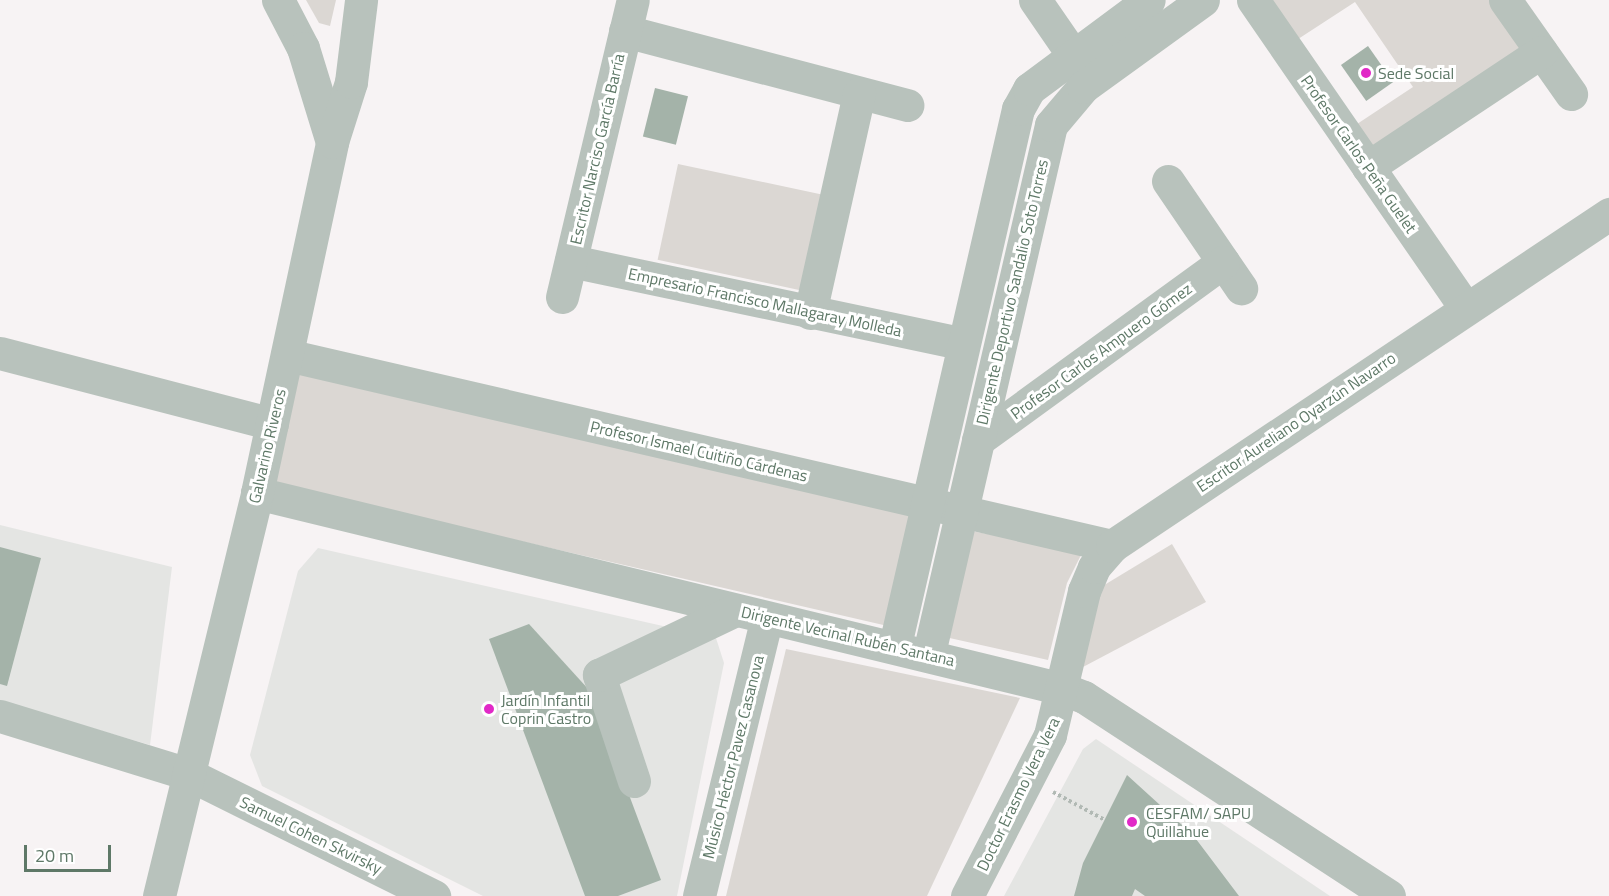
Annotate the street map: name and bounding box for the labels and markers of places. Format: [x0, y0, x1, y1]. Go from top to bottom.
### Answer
place label: Sede Social [1378, 63, 1454, 83]
marker: Sede Social [1359, 66, 1373, 80]
place label: Jardín Infantil Coprin Castro [501, 690, 591, 728]
marker: Jardín Infantil Coprin Castro [482, 702, 496, 716]
place label: CESFAM/ SAPU Quillahue [1146, 803, 1251, 841]
marker: CESFAM/ SAPU Quillahue [1123, 813, 1141, 831]

